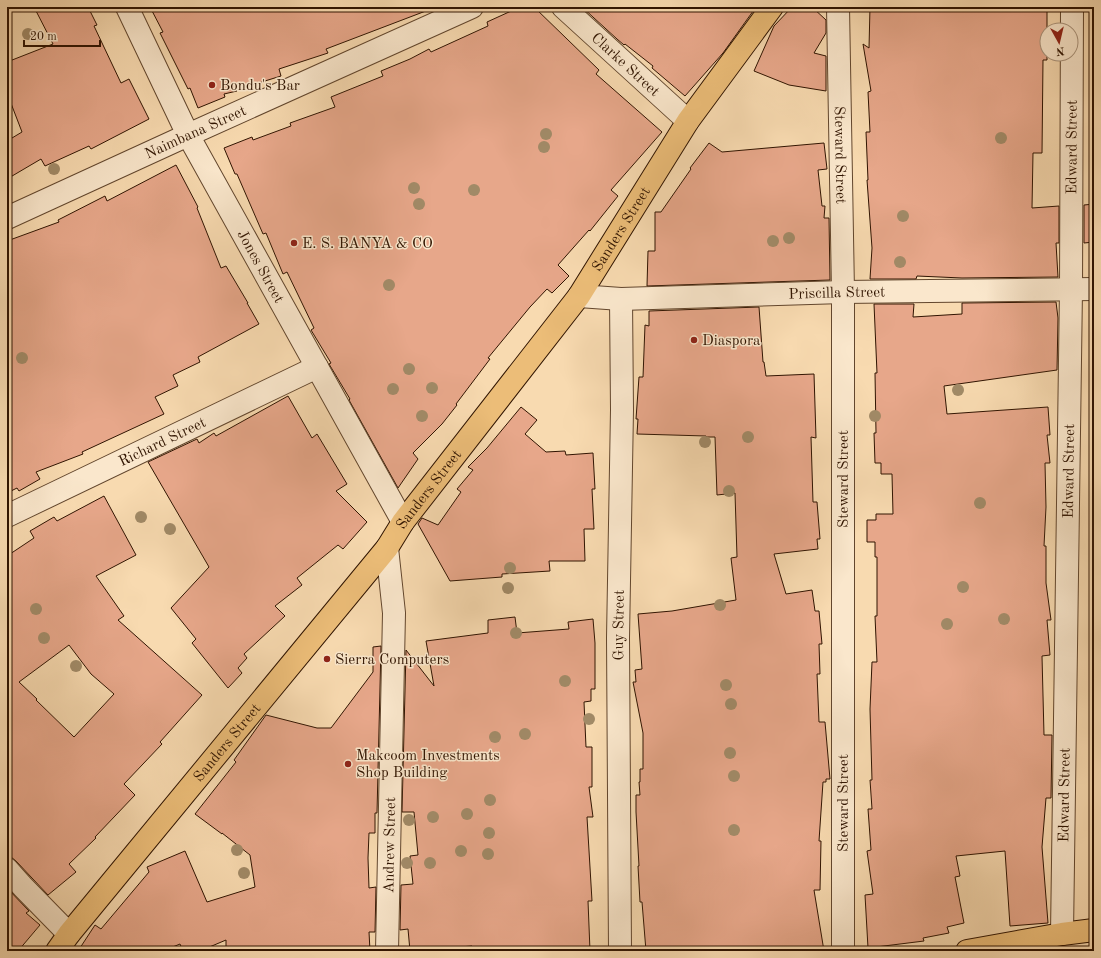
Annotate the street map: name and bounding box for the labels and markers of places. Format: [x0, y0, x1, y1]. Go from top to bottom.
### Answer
place label: Bondu's Bar [220, 79, 300, 94]
marker: Bondu's Bar [207, 80, 217, 90]
place label: E. S. BANYA & CO [302, 237, 433, 252]
marker: E. S. BANYA & CO [289, 238, 299, 248]
place label: Diaspora [702, 334, 761, 349]
marker: Diaspora [689, 335, 699, 345]
place label: Sierra Computers [335, 653, 449, 668]
marker: Sierra Computers [322, 654, 332, 664]
place label: Makcoom Investments Shop Building [356, 749, 500, 781]
marker: Makcoom Investments Shop Building [343, 759, 353, 769]

